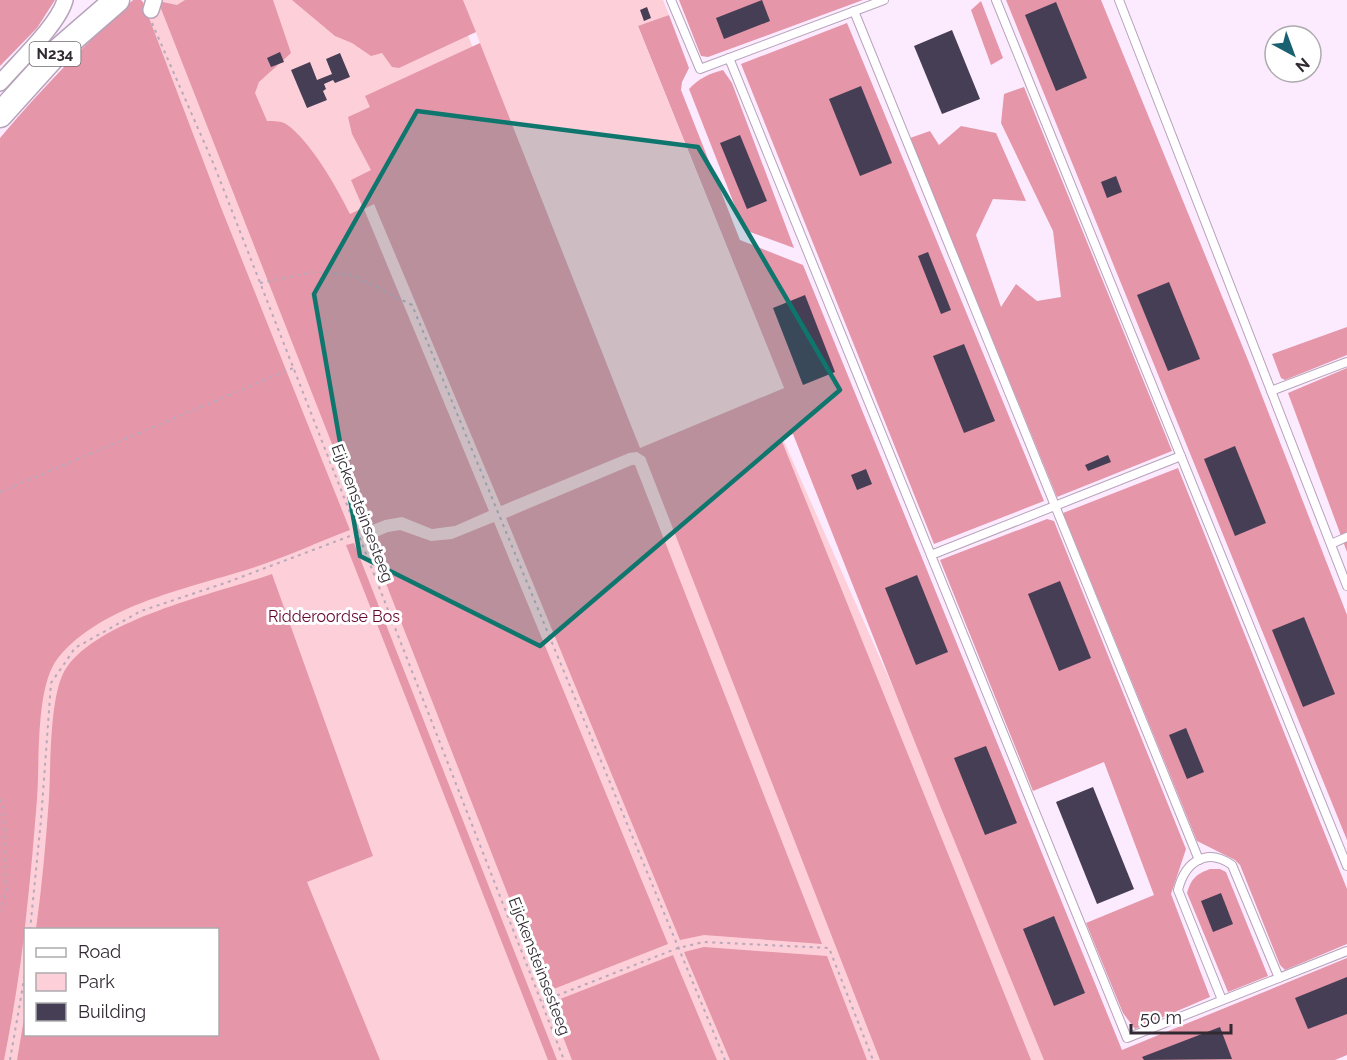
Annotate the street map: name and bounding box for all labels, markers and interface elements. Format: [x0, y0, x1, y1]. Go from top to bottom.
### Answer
north arrow [1263, 24, 1323, 84]
road number: N234 [29, 42, 80, 66]
text: N [1292, 54, 1313, 76]
street label: Eijckensteinsesteeg [327, 441, 398, 585]
park label: Ridderoordse Bos [268, 607, 400, 626]
street label: Eijckensteinsesteeg [504, 894, 575, 1038]
legend [24, 928, 219, 1036]
text: Road [78, 941, 121, 962]
text: Park [78, 971, 115, 992]
scale bar [1131, 997, 1232, 1035]
text: Building [78, 1001, 146, 1022]
text: 50 m [1140, 1007, 1182, 1028]

